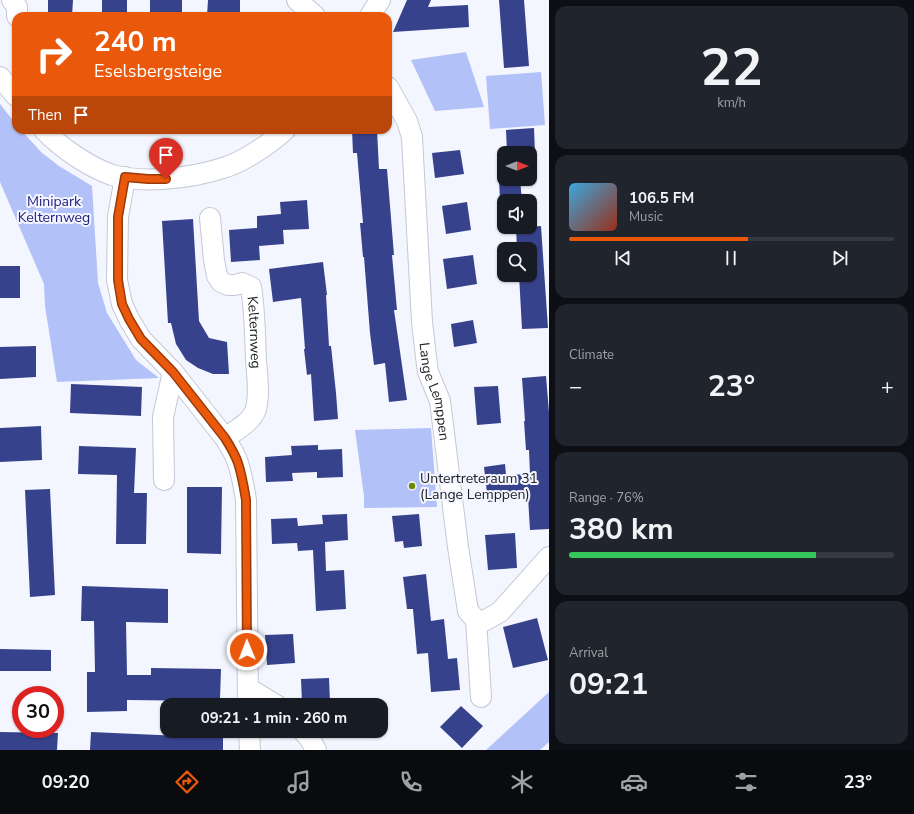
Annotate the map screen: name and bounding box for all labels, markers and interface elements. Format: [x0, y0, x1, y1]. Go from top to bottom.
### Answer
text: 240 m [94, 23, 177, 61]
icon: right [28, 28, 80, 80]
text: 22 [700, 32, 763, 103]
text: Eselsbergsteige [94, 59, 222, 83]
text: km/h [717, 94, 746, 112]
icon: arrive [70, 104, 92, 126]
text: Then [28, 105, 62, 125]
pin [149, 138, 183, 179]
icon: arrive [155, 144, 177, 166]
north arrow [497, 146, 537, 186]
map controls [497, 146, 537, 282]
text: 106.5 FM [629, 188, 694, 208]
park label: Minipark Kelternweg [18, 192, 90, 227]
button: sound [497, 194, 537, 234]
text: Music [629, 208, 663, 226]
button: search [497, 242, 537, 282]
icon: previous [612, 247, 634, 269]
icon: pause [720, 247, 742, 269]
icon: next [829, 247, 851, 269]
street label: Kelternweg [243, 295, 266, 369]
street label: Lange Lemppen [415, 341, 454, 442]
text: Climate [569, 346, 614, 364]
text: 23° [708, 366, 755, 407]
text: − [569, 372, 582, 402]
text: + [881, 372, 894, 402]
place label: Untertreteraum 31 (Lange Lemppen) [420, 469, 538, 504]
marker: Untertreteraum 31 (Lange Lemppen) [407, 481, 417, 491]
text: Range · 76% [569, 489, 644, 507]
text: 380 km [569, 509, 674, 550]
position arrow [226, 629, 268, 671]
text: Arrival [569, 644, 608, 662]
text: 09:21 [569, 664, 648, 705]
speed limit sign: 30 [12, 686, 64, 738]
text: 09:21 · 1 min · 260 m [201, 708, 347, 728]
icon: directions [173, 768, 201, 796]
icon: music [285, 768, 313, 796]
icon: phone [397, 768, 425, 796]
icon: climate [508, 768, 536, 796]
icon: car [620, 768, 648, 796]
icon: filters [732, 768, 760, 796]
text: 09:20 [42, 770, 90, 794]
text: 23° [844, 770, 872, 794]

